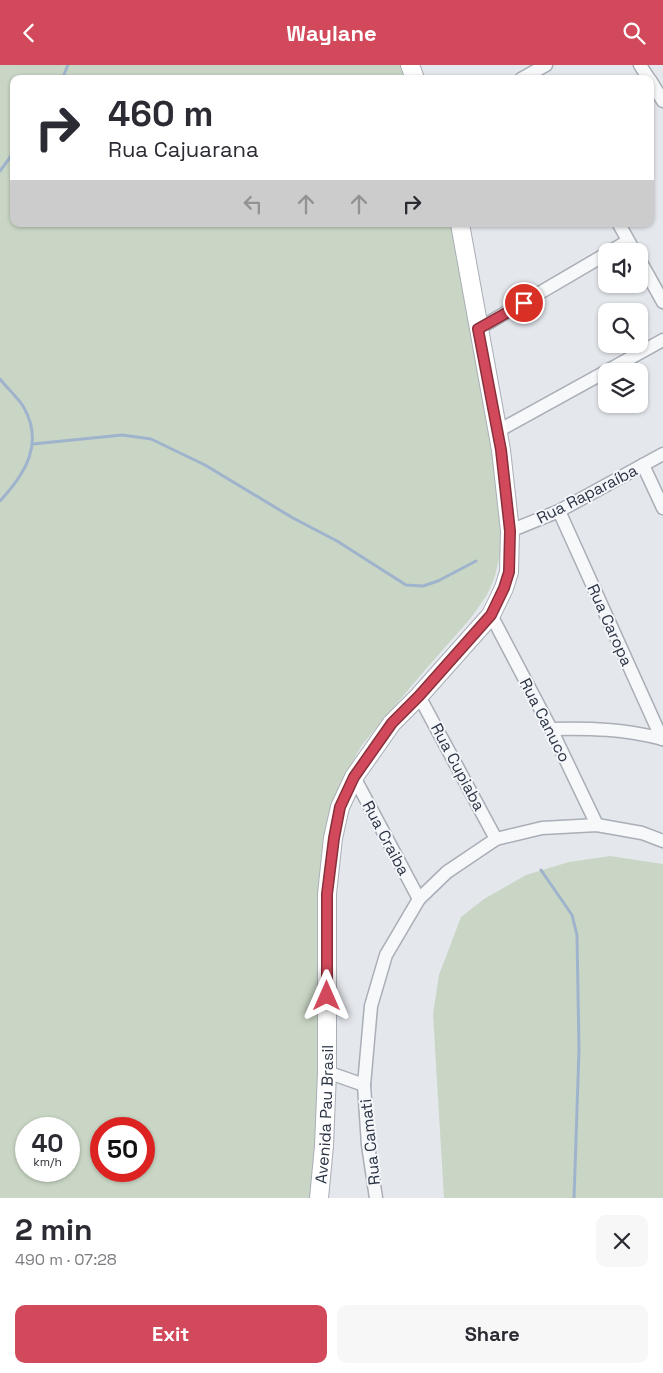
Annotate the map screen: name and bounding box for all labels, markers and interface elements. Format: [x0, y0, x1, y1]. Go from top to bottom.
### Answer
icon: back [15, 19, 43, 47]
text: Waylane [286, 19, 377, 47]
icon: search [620, 19, 648, 47]
text: 460 m [108, 92, 213, 136]
icon: right [25, 95, 90, 160]
text: Rua Cajuarana [108, 135, 259, 163]
icon: left [239, 190, 267, 218]
icon: ahead [292, 190, 320, 218]
icon: ahead [345, 190, 373, 218]
icon: right [398, 190, 426, 218]
map controls [598, 243, 648, 413]
button: sound [598, 243, 648, 293]
pin [503, 282, 545, 324]
icon: arrive [510, 289, 538, 317]
button: search [598, 303, 648, 353]
button: layers [598, 363, 648, 413]
street label: Rua Raparaíba [533, 460, 641, 528]
street label: Rua Caropa [583, 581, 637, 669]
street label: Rua Canuco [515, 674, 575, 766]
street label: Rua Cupiaba [426, 720, 490, 814]
street label: Rua Craiba [358, 797, 414, 879]
position arrow [300, 969, 352, 1021]
street label: Avenida Pau Brasil [310, 1045, 338, 1185]
street label: Rua Camati [355, 1098, 385, 1186]
speed limit sign: 50 [90, 1117, 155, 1182]
text: 40 [31, 1127, 64, 1159]
text: km/h [33, 1154, 62, 1170]
text: 2 min [15, 1210, 93, 1249]
button: close [596, 1215, 648, 1267]
text: 490 m · 07:28 [15, 1249, 117, 1270]
button: Exit [15, 1305, 327, 1363]
button: Share [337, 1305, 648, 1363]

